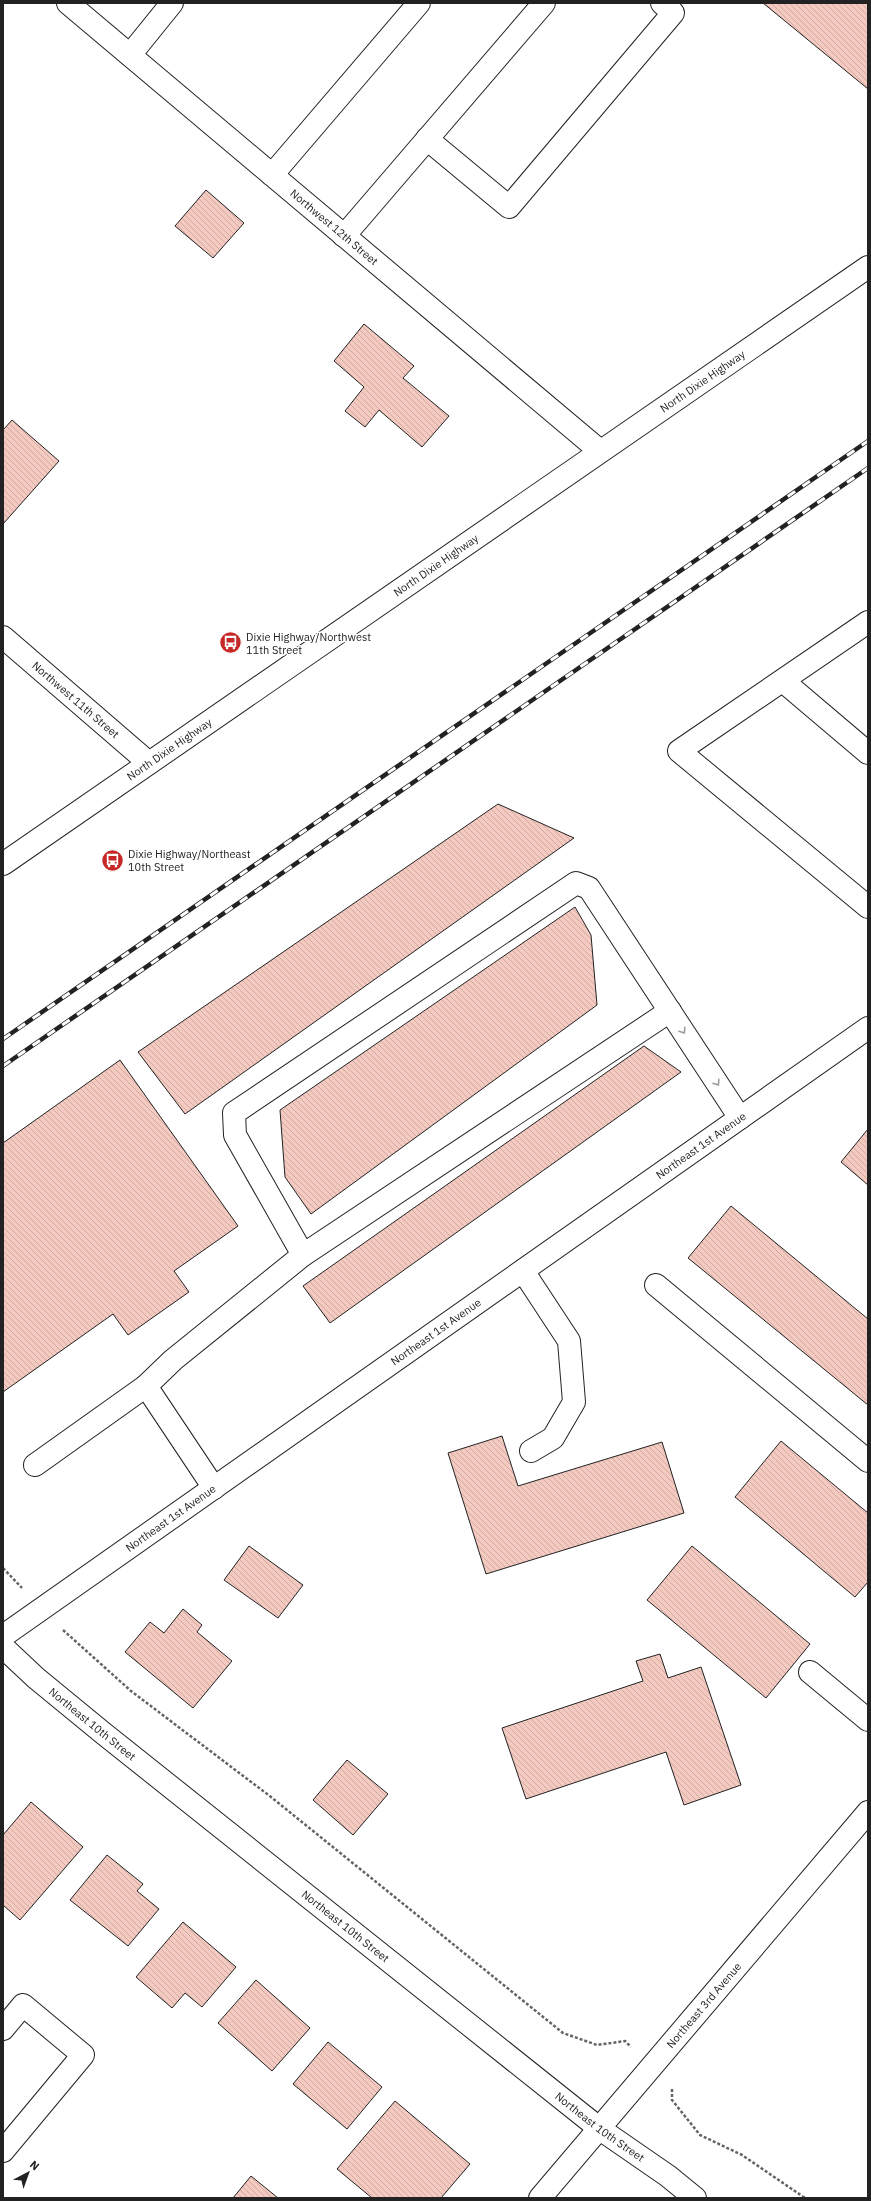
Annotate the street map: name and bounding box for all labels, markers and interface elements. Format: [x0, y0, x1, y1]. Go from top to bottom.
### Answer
street label: Northwest 12th Street [287, 186, 381, 268]
street label: North Dixie Highway [657, 347, 748, 415]
street label: North Dixie Highway [391, 531, 482, 599]
bus stop icon: Dixie Highway/Northwest 11th Street [218, 630, 244, 656]
place label: Dixie Highway/Northwest 11th Street [246, 630, 371, 657]
street label: Northwest 11th Street [29, 658, 122, 741]
street label: North Dixie Highway [124, 715, 215, 783]
bus stop icon: Dixie Highway/Northeast 10th Street [99, 847, 125, 873]
place label: Dixie Highway/Northeast 10th Street [128, 847, 251, 874]
one-way arrow [678, 1026, 685, 1033]
one-way arrow [712, 1079, 720, 1086]
street label: Northeast 1st Avenue [653, 1109, 749, 1182]
street label: Northeast 1st Avenue [388, 1295, 484, 1368]
street label: Northeast 1st Avenue [123, 1482, 219, 1555]
street label: Northeast 10th Street [46, 1684, 139, 1764]
street label: Northeast 10th Street [299, 1887, 392, 1965]
street label: Northeast 3rd Avenue [663, 1959, 744, 2051]
street label: Northeast 10th Street [552, 2089, 647, 2165]
north arrow [8, 2153, 48, 2193]
text: N [27, 2158, 42, 2173]

